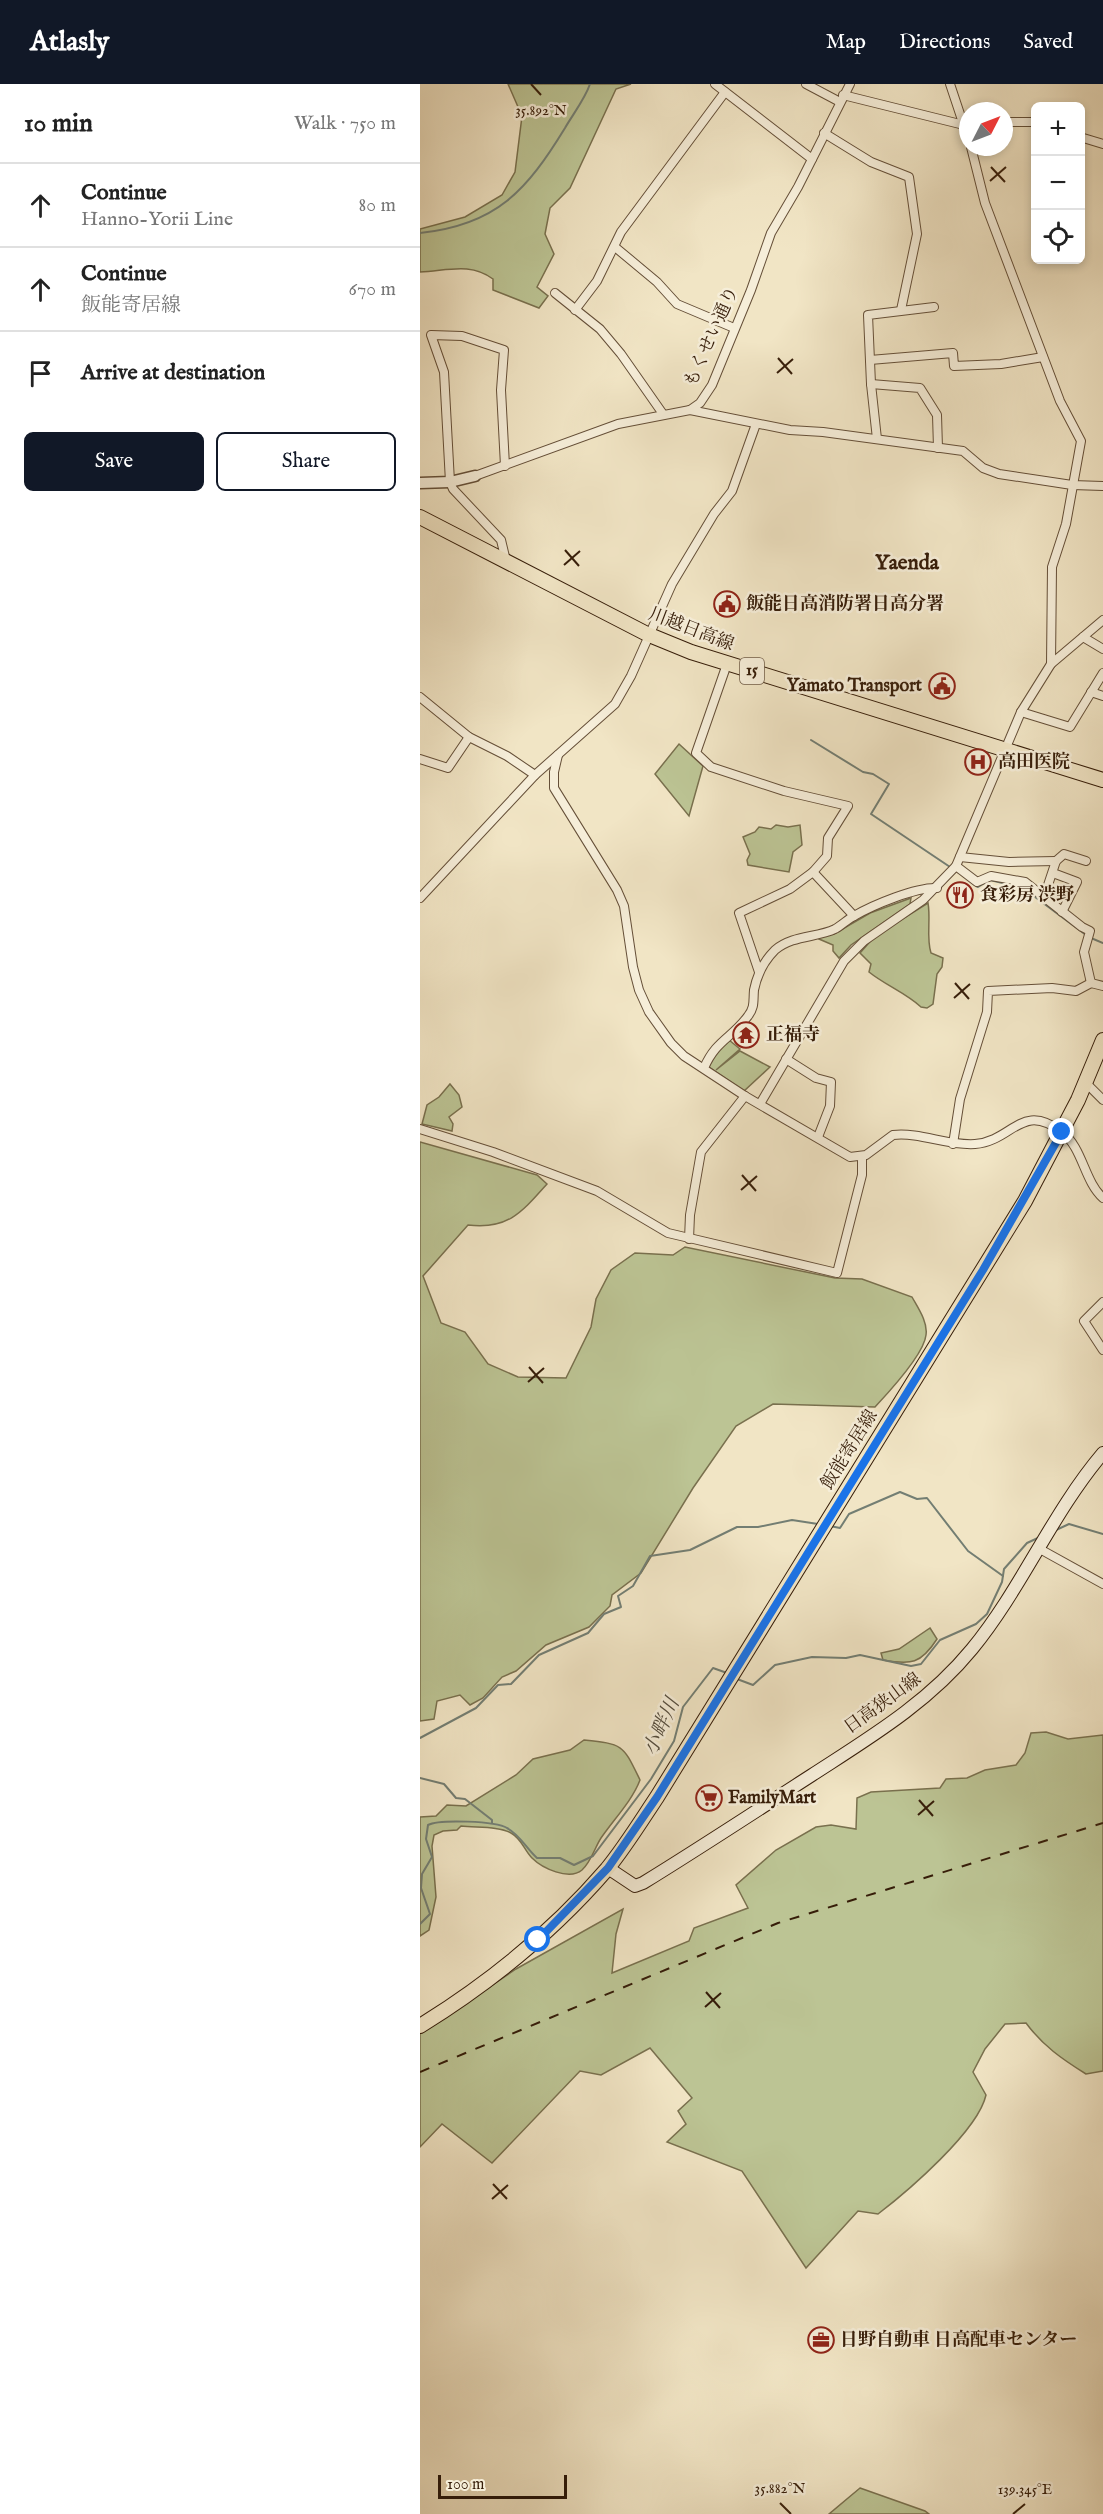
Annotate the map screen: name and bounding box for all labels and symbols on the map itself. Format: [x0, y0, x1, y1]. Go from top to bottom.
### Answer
text: 35.892°N [515, 101, 567, 120]
north arrow [959, 102, 1013, 156]
street label: もくせい通り [680, 283, 744, 391]
district label: Yaenda [875, 550, 940, 577]
public building icon: 飯能日高消防署日高分署 [712, 589, 742, 619]
place label: 飯能日高消防署日高分署 [746, 593, 944, 616]
street label: 川越日高線 [645, 603, 737, 657]
road number: 15 [740, 658, 764, 684]
public building icon: Yamato Transport [927, 671, 957, 701]
place label: Yamato Transport [787, 675, 923, 698]
hospital icon: 高田医院 [963, 747, 993, 777]
place label: 高田医院 [998, 751, 1070, 774]
restaurant icon: 食彩房 渋野 [945, 880, 975, 910]
place label: 食彩房 渋野 [980, 884, 1075, 907]
temple icon: 正福寺 [731, 1020, 761, 1050]
place label: 正福寺 [766, 1024, 820, 1047]
route end [1048, 1118, 1074, 1144]
street label: 飯能寄居線 [816, 1406, 884, 1494]
street label: 日高狭山線 [840, 1668, 926, 1740]
water label: 小畔川 [638, 1693, 686, 1759]
supermarket icon: FamilyMart [694, 1783, 724, 1813]
place label: FamilyMart [728, 1787, 817, 1810]
route start [524, 1926, 550, 1952]
office icon: 日野自動車 日高配車センター [806, 2325, 836, 2355]
place label: 日野自動車 日高配車センター [840, 2329, 1077, 2352]
scale bar [438, 2472, 567, 2500]
text: 35.882°N [755, 2479, 805, 2498]
text: 139.345°E [998, 2480, 1052, 2499]

